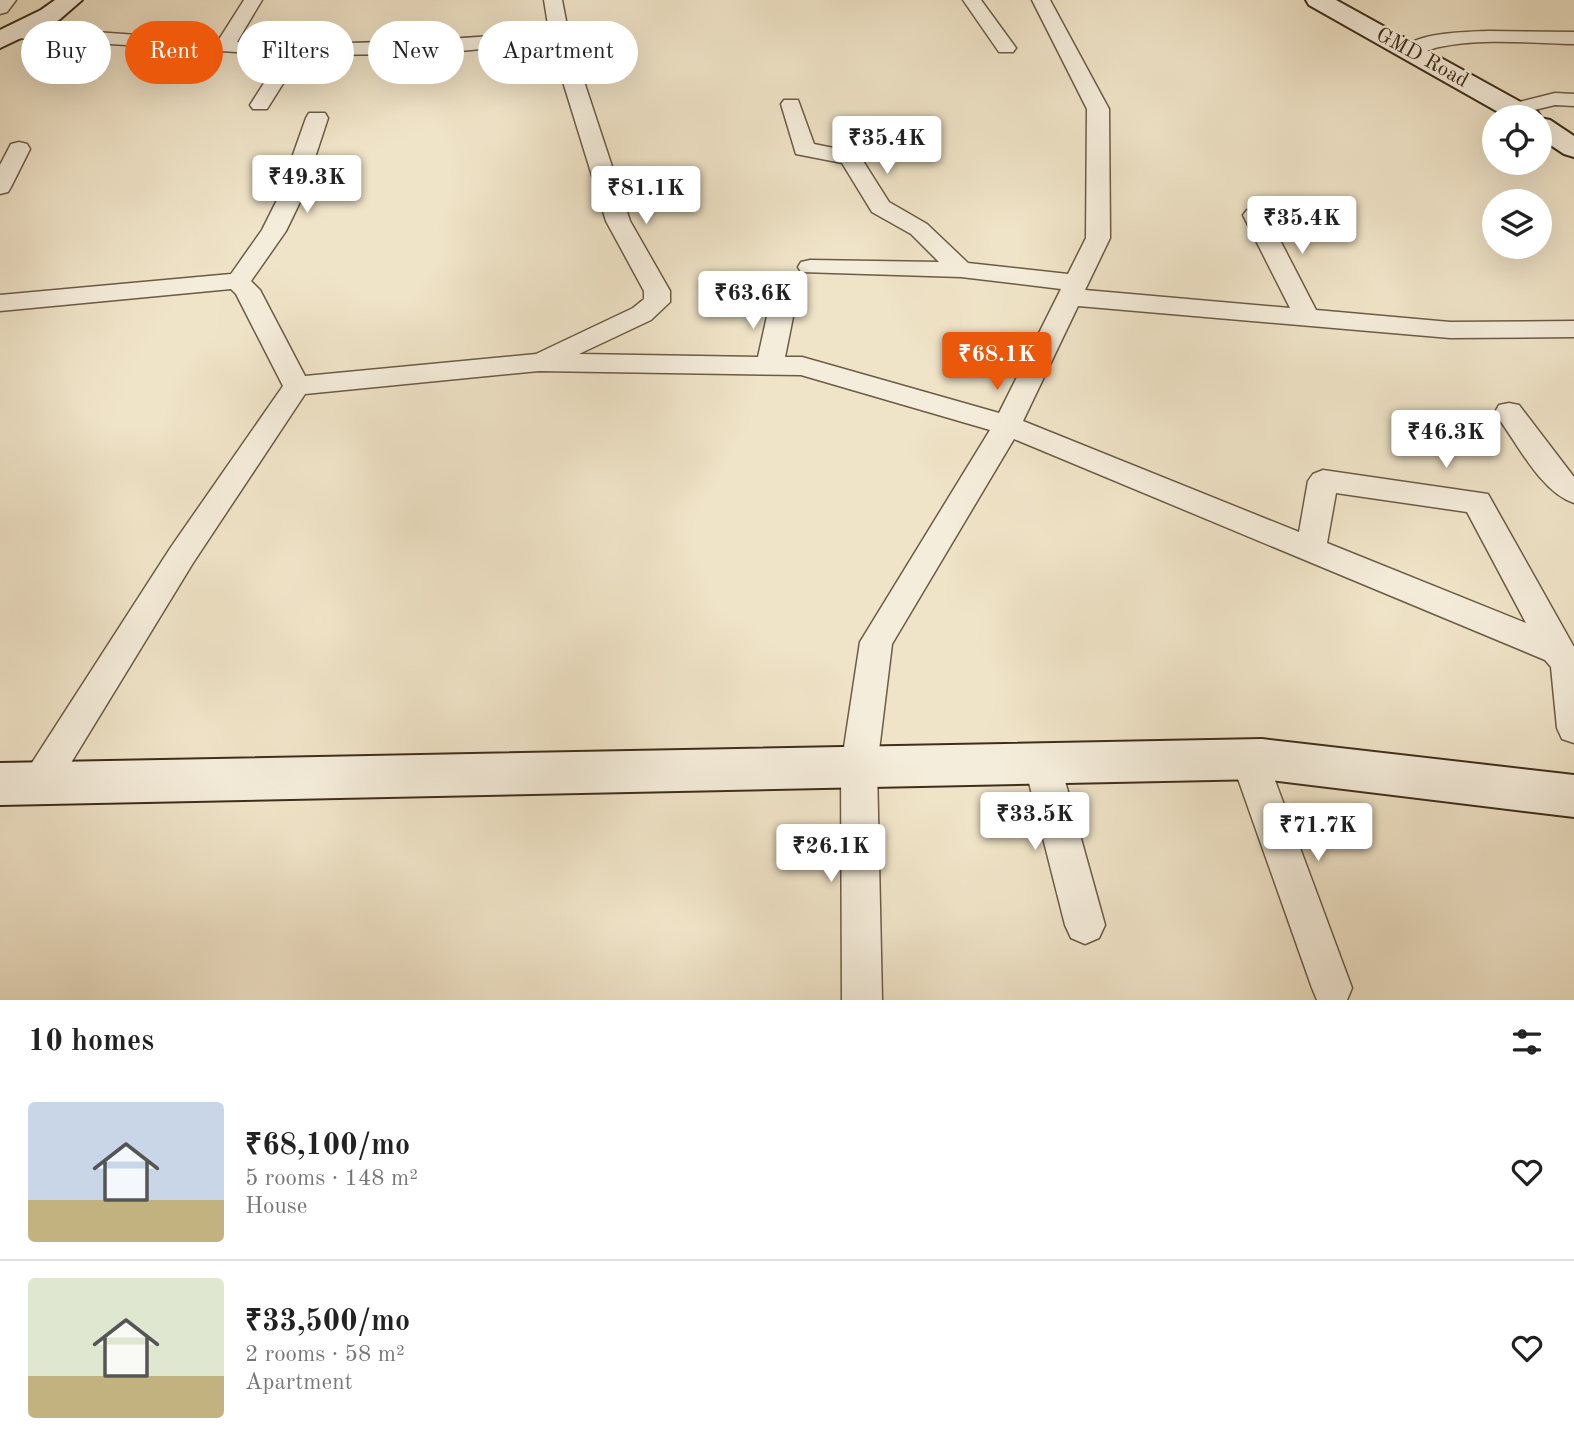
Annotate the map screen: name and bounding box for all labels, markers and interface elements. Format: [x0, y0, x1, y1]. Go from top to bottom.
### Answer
chip: Buy [21, 21, 111, 84]
chip: Rent [125, 21, 223, 84]
chip: Filters [237, 21, 354, 84]
chip: New [368, 21, 464, 84]
chip: Apartment [478, 21, 638, 84]
street label: GMD Road [1372, 24, 1472, 92]
map controls [1482, 105, 1552, 259]
button: locate [1482, 105, 1552, 175]
pin: ₹35.4K [830, 116, 944, 176]
text: ₹35.4K [848, 127, 926, 150]
pin: ₹49.3K [250, 156, 364, 215]
text: ₹49.3K [268, 166, 346, 189]
pin: ₹81.1K [589, 166, 703, 226]
text: ₹81.1K [607, 177, 685, 200]
button: layers [1482, 189, 1552, 259]
pin: ₹35.4K [1245, 196, 1359, 256]
text: ₹35.4K [1263, 207, 1341, 230]
pin: ₹63.6K [696, 272, 810, 331]
text: ₹63.6K [714, 282, 792, 305]
pin: ₹68.1K [940, 332, 1054, 392]
text: ₹68.1K [958, 343, 1036, 366]
pin: ₹46.3K [1389, 410, 1503, 470]
text: ₹46.3K [1407, 421, 1485, 444]
pin: ₹33.5K [978, 792, 1092, 852]
text: ₹33.5K [996, 803, 1074, 826]
pin: ₹71.7K [1261, 804, 1375, 863]
text: ₹71.7K [1279, 814, 1357, 837]
pin: ₹26.1K [774, 824, 888, 884]
text: ₹26.1K [792, 835, 870, 858]
icon: filters [1508, 1023, 1546, 1061]
text: 10 homes [28, 1027, 154, 1057]
icon: home [84, 1130, 168, 1214]
text: ₹68,100/mo [245, 1131, 410, 1161]
icon: heart [1508, 1153, 1546, 1191]
text: 5 rooms · 148 m² [245, 1167, 418, 1190]
text: House [245, 1195, 307, 1218]
icon: home [84, 1306, 168, 1390]
text: ₹33,500/mo [245, 1307, 410, 1337]
icon: heart [1508, 1329, 1546, 1367]
text: 2 rooms · 58 m² [245, 1343, 405, 1366]
text: Apartment [245, 1371, 353, 1394]

